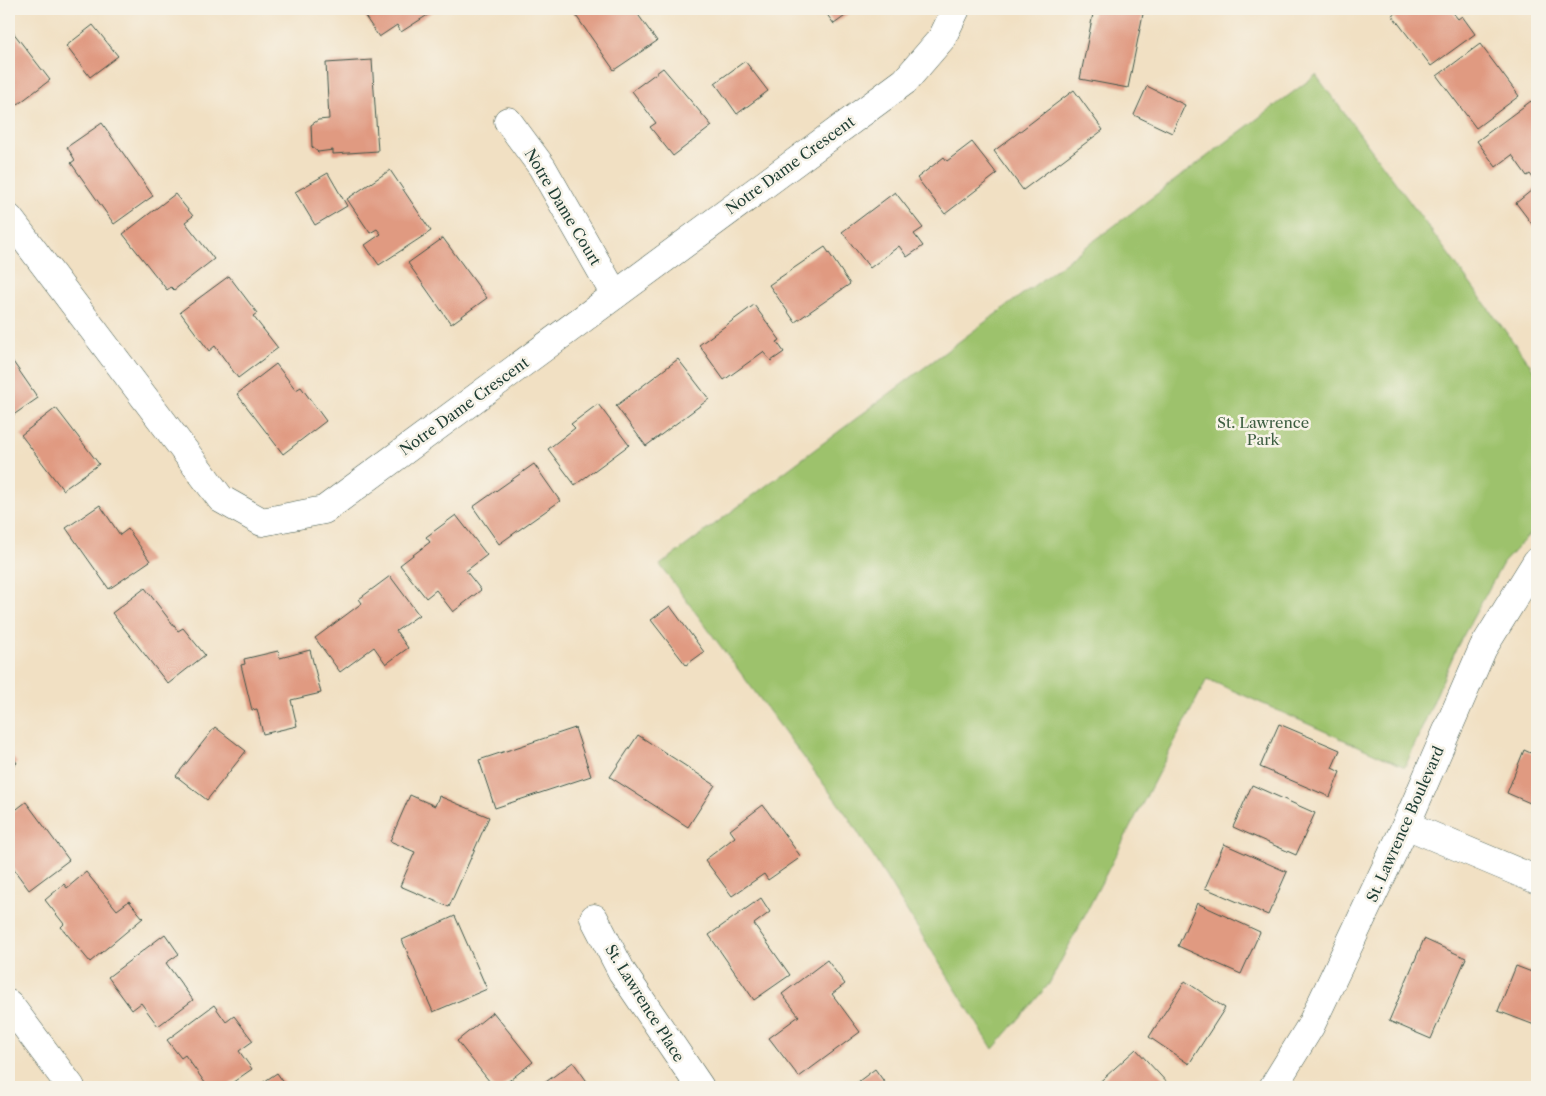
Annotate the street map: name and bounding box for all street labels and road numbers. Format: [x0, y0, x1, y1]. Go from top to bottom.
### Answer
street label: Notre Dame Crescent [722, 111, 859, 218]
street label: Notre Dame Court [521, 145, 606, 270]
street label: Notre Dame Crescent [396, 352, 533, 459]
street label: St. Lawrence Boulevard [1362, 743, 1448, 905]
street label: St. Lawrence Place [601, 941, 689, 1065]

